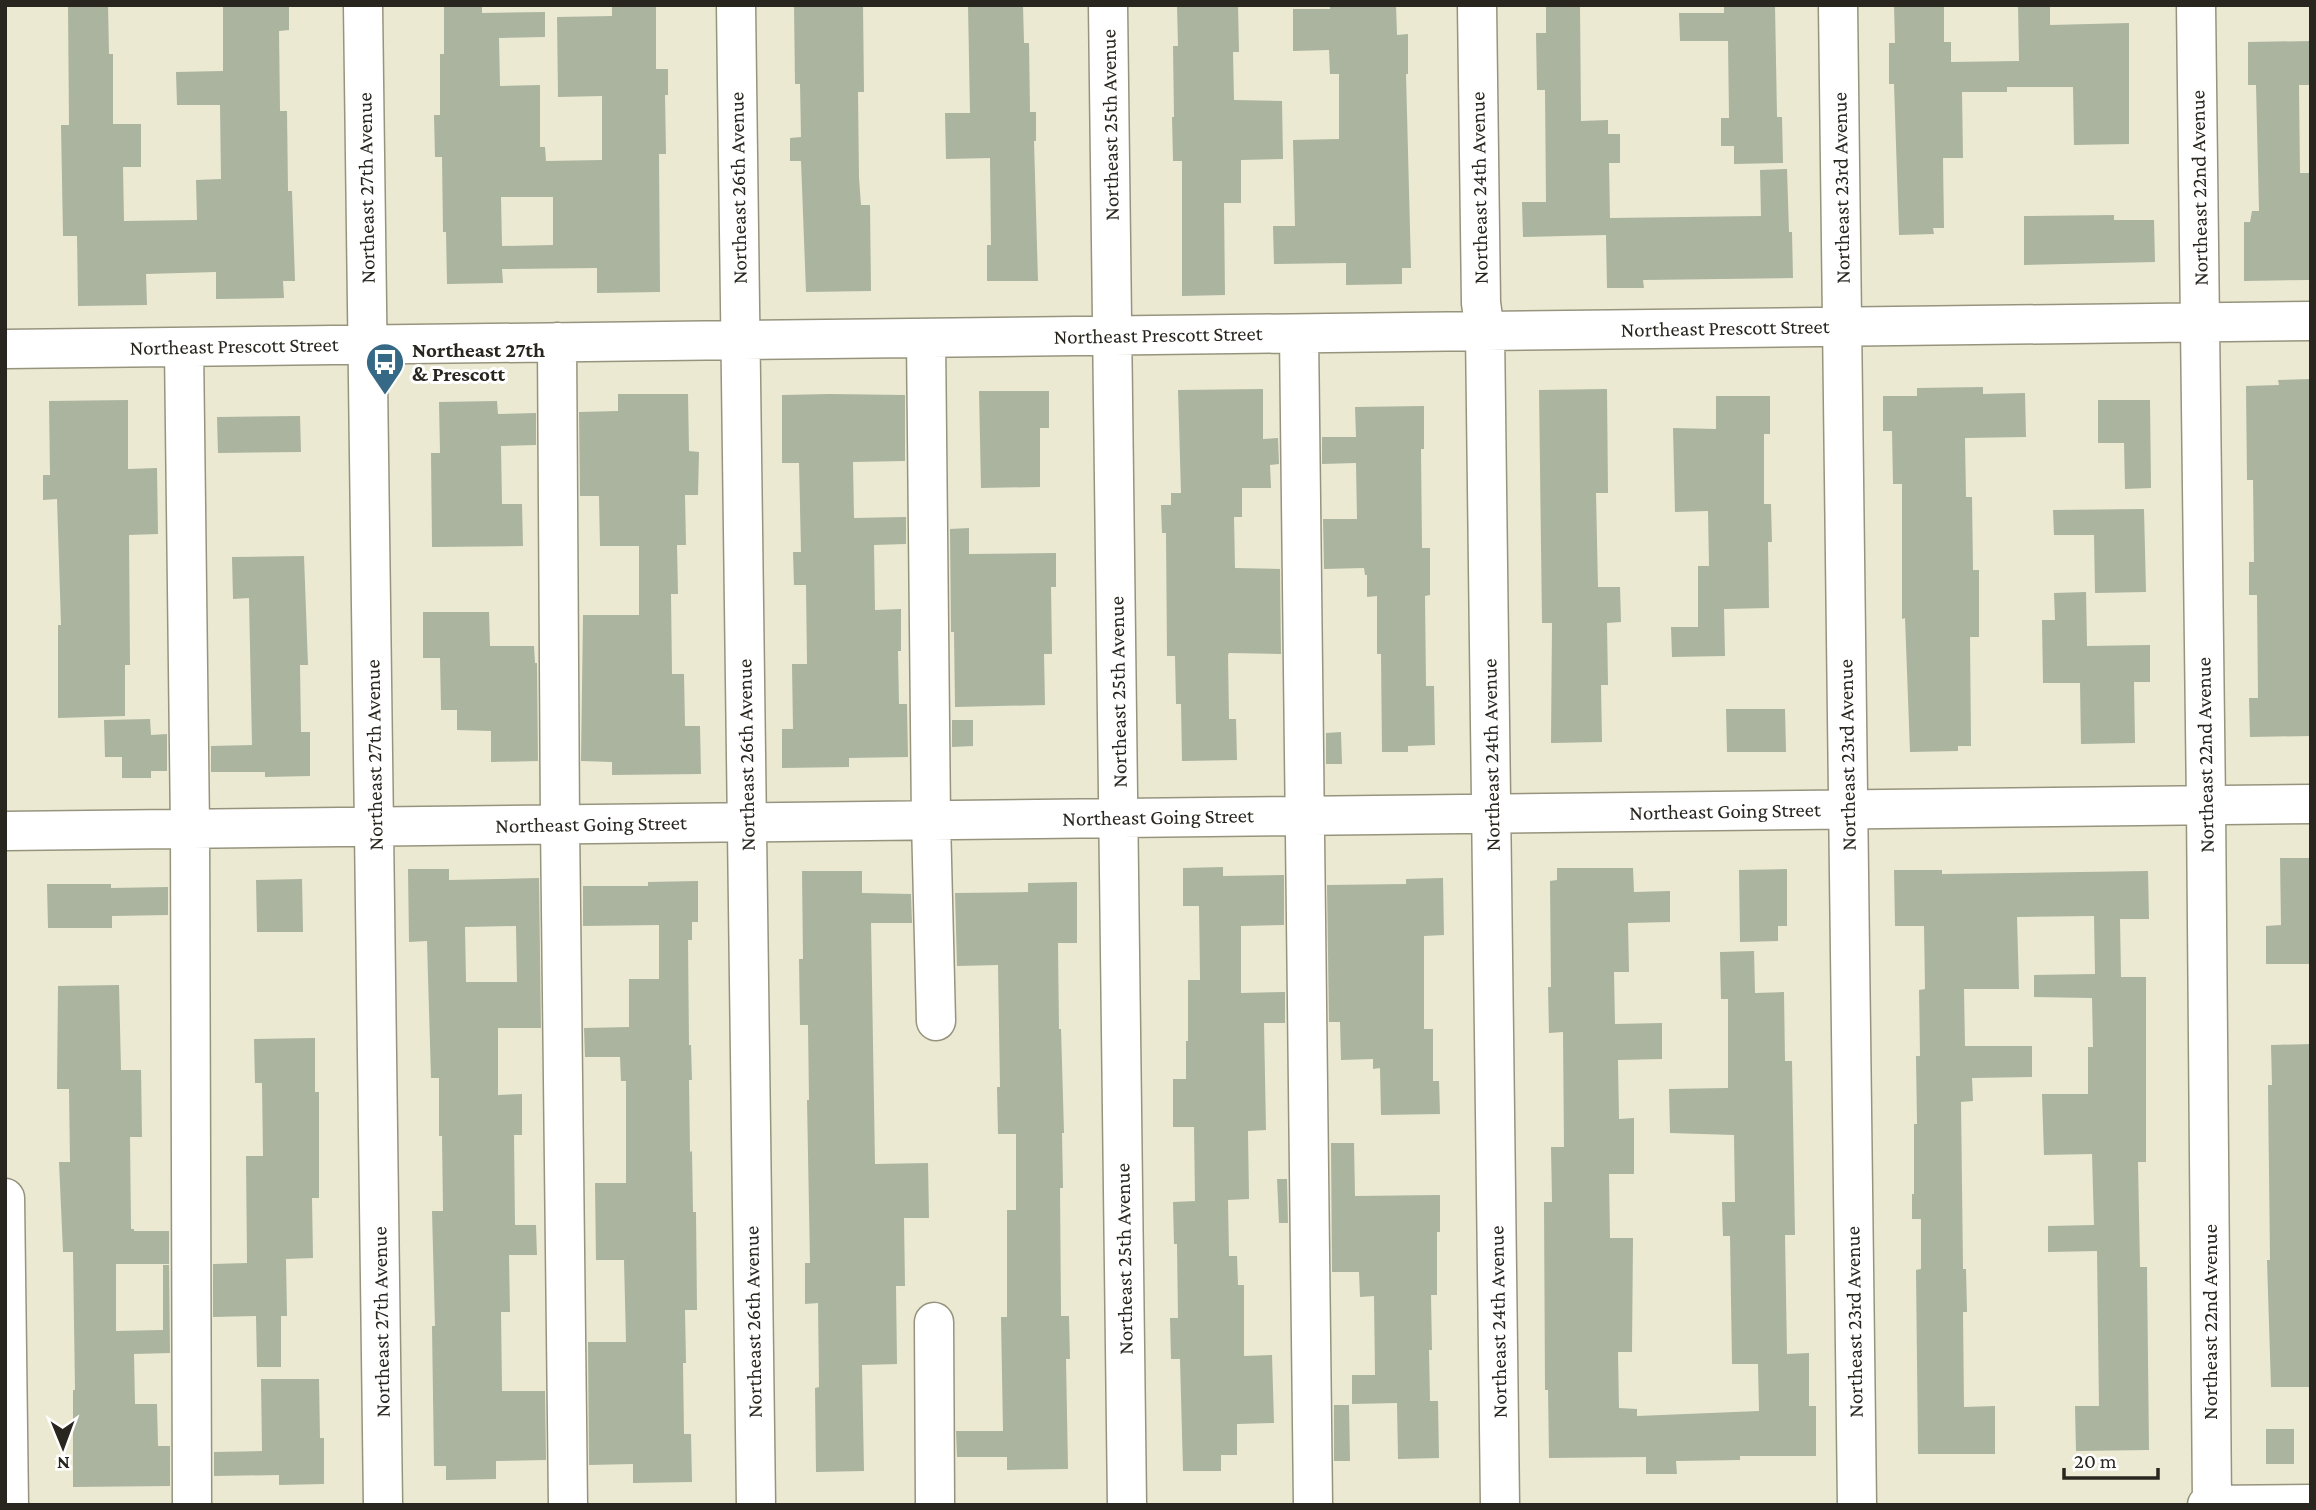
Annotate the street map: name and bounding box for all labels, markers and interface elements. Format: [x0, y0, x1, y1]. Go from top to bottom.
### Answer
street label: Northeast 25th Avenue [1096, 29, 1124, 221]
street label: Northeast 22nd Avenue [2185, 90, 2213, 286]
street label: Northeast 24th Avenue [1465, 91, 1493, 285]
street label: Northeast 27th Avenue [352, 92, 380, 284]
street label: Northeast 26th Avenue [724, 92, 752, 284]
street label: Northeast 23rd Avenue [1827, 92, 1855, 284]
street label: Northeast Prescott Street [1620, 314, 1831, 342]
street label: Northeast Prescott Street [1053, 321, 1264, 349]
street label: Northeast Prescott Street [129, 332, 340, 360]
place label: Northeast 27th & Prescott [412, 338, 545, 386]
bus stop icon: Northeast 27th & Prescott [364, 341, 406, 396]
street label: Northeast 25th Avenue [1104, 596, 1132, 788]
street label: Northeast 22nd Avenue [2191, 657, 2219, 853]
street label: Northeast 24th Avenue [1477, 658, 1505, 852]
street label: Northeast 27th Avenue [360, 659, 388, 851]
street label: Northeast 26th Avenue [732, 659, 760, 851]
street label: Northeast 23rd Avenue [1833, 659, 1861, 851]
street label: Northeast Going Street [1629, 797, 1822, 825]
street label: Northeast Going Street [1062, 803, 1255, 831]
street label: Northeast Going Street [495, 810, 688, 838]
street label: Northeast 25th Avenue [1110, 1163, 1138, 1355]
street label: Northeast 22nd Avenue [2198, 1224, 2222, 1420]
street label: Northeast 24th Avenue [1484, 1225, 1512, 1419]
street label: Northeast 27th Avenue [367, 1226, 395, 1418]
street label: Northeast 26th Avenue [739, 1226, 767, 1418]
street label: Northeast 23rd Avenue [1840, 1226, 1868, 1418]
north arrow [28, 1412, 98, 1482]
scale bar [2064, 1436, 2158, 1480]
text: 20 m [2074, 1449, 2117, 1473]
text: N [57, 1453, 70, 1474]

